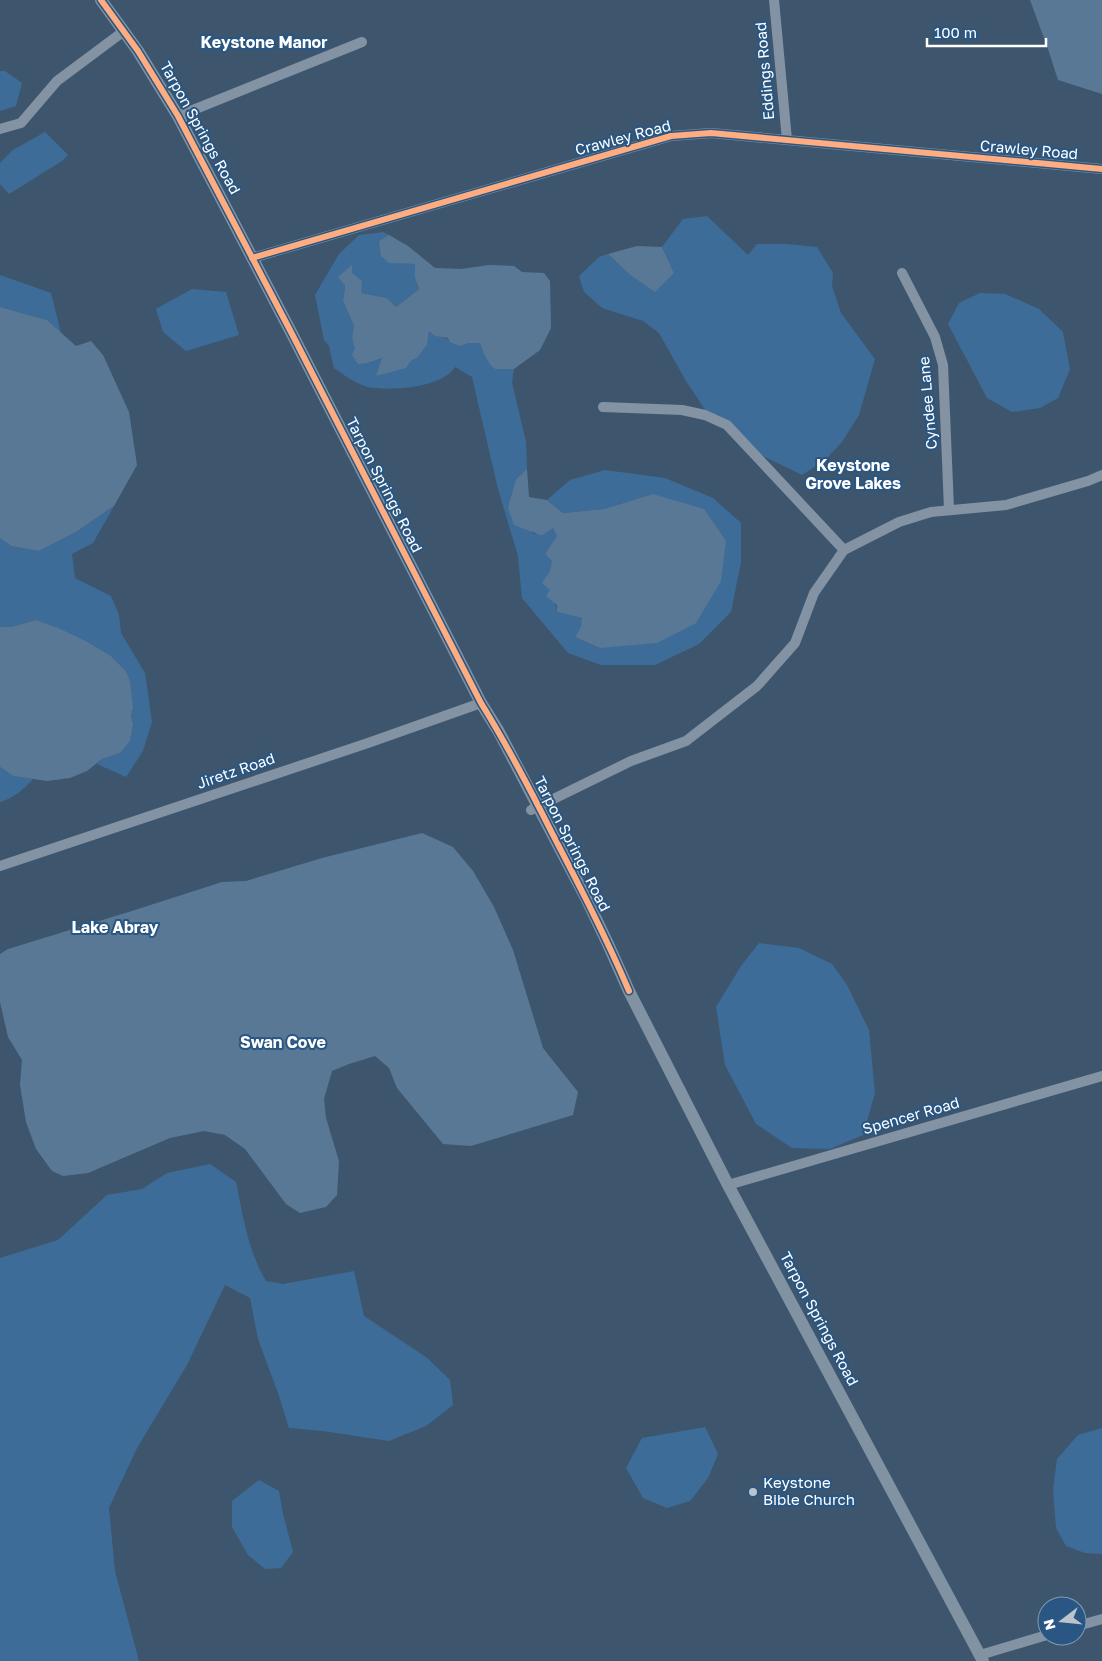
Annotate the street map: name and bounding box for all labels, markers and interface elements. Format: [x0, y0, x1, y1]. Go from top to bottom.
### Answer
scale bar [927, 15, 1046, 47]
street label: Eddings Road [751, 21, 777, 121]
text: 100 m [934, 23, 977, 41]
district label: Keystone Manor [201, 32, 327, 52]
street label: Tarpon Springs Road [157, 58, 245, 197]
street label: Crawley Road [573, 116, 673, 158]
street label: Crawley Road [979, 136, 1079, 162]
street label: Cyndee Lane [914, 356, 940, 450]
street label: Tarpon Springs Road [343, 414, 427, 555]
district label: Keystone Grove Lakes [805, 455, 901, 493]
street label: Jiretz Road [194, 748, 277, 792]
street label: Tarpon Springs Road [531, 773, 615, 914]
district label: Lake Abray [72, 917, 159, 937]
district label: Swan Cove [240, 1032, 326, 1052]
street label: Spencer Road [860, 1093, 961, 1137]
street label: Tarpon Springs Road [777, 1248, 863, 1389]
place label: Keystone Bible Church [763, 1473, 855, 1508]
marker: Keystone Bible Church [747, 1486, 759, 1498]
north arrow [1037, 1596, 1087, 1646]
text: N [1039, 1617, 1059, 1632]

